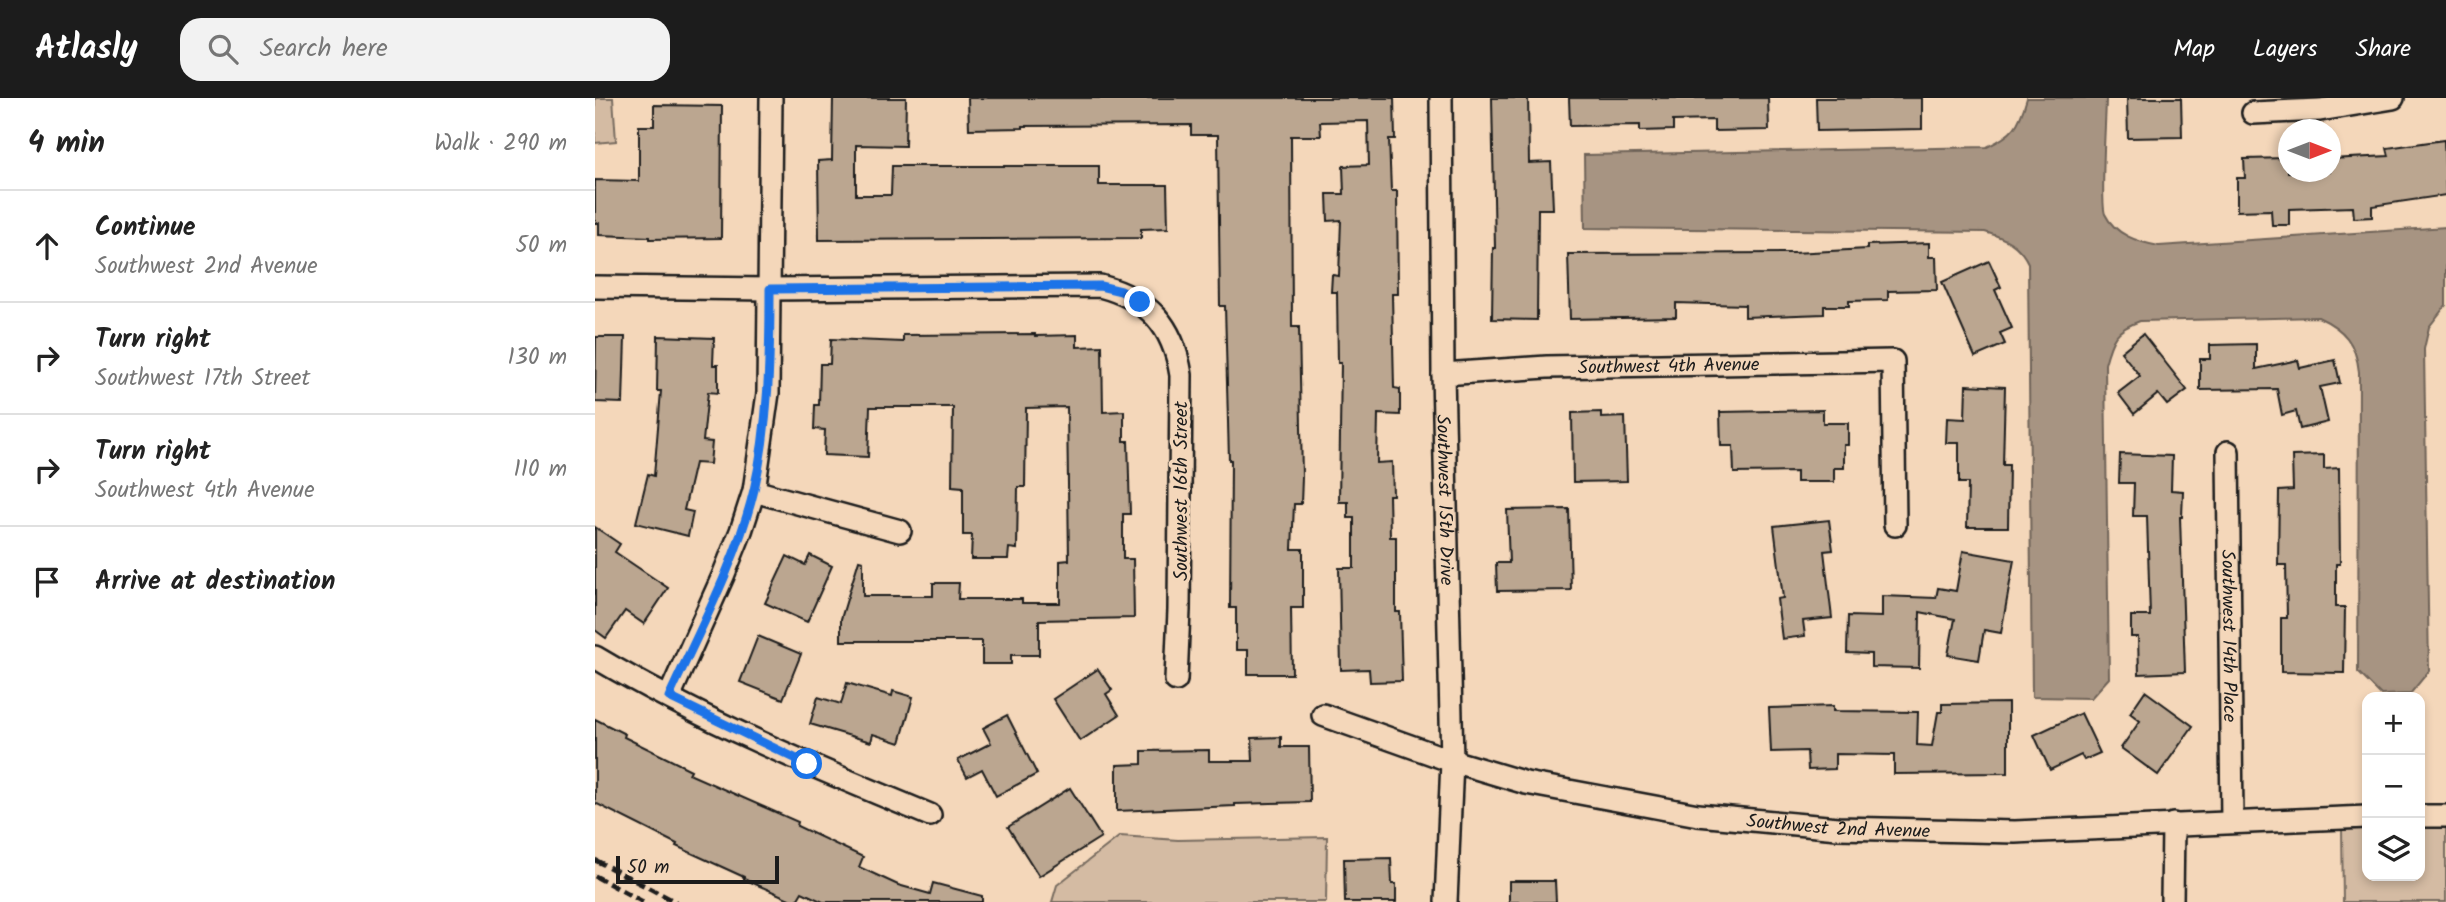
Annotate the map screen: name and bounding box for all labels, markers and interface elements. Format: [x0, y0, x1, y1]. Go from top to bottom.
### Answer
search box [180, 18, 670, 81]
text: Atlasly [35, 23, 138, 76]
text: Search here [260, 28, 388, 70]
icon: search [204, 30, 242, 68]
text: Map [2173, 30, 2215, 69]
text: Layers [2253, 30, 2317, 69]
text: Share [2355, 30, 2411, 69]
north arrow [2278, 119, 2341, 182]
text: 4 min [28, 120, 105, 168]
text: Walk · 290 m [434, 126, 567, 162]
text: Continue [95, 207, 196, 249]
icon: ahead [28, 227, 66, 265]
text: 50 m [516, 228, 567, 264]
text: Southwest 2nd Avenue [95, 249, 318, 285]
route end [1124, 286, 1155, 317]
text: Turn right [95, 319, 211, 361]
icon: right [28, 339, 66, 377]
text: 130 m [508, 340, 567, 376]
street label: Southwest 4th Avenue [1578, 350, 1760, 383]
text: Southwest 17th Street [95, 361, 310, 397]
street label: Southwest 16th Street [1167, 401, 1197, 581]
street label: Southwest 15th Drive [1427, 414, 1461, 586]
text: Turn right [95, 431, 211, 473]
icon: right [28, 451, 66, 489]
text: 110 m [514, 452, 567, 488]
text: Southwest 4th Avenue [95, 473, 315, 509]
street label: Southwest 14th Place [2212, 550, 2244, 723]
text: Arrive at destination [95, 561, 335, 603]
icon: arrive [28, 563, 66, 601]
map controls [2362, 692, 2425, 881]
button: + [2362, 692, 2425, 755]
route start [791, 748, 822, 779]
button: − [2362, 755, 2425, 818]
street label: Southwest 2nd Avenue [1745, 807, 1931, 847]
button: layers [2362, 818, 2425, 881]
scale bar [616, 853, 779, 885]
text: 50 m [627, 853, 669, 883]

